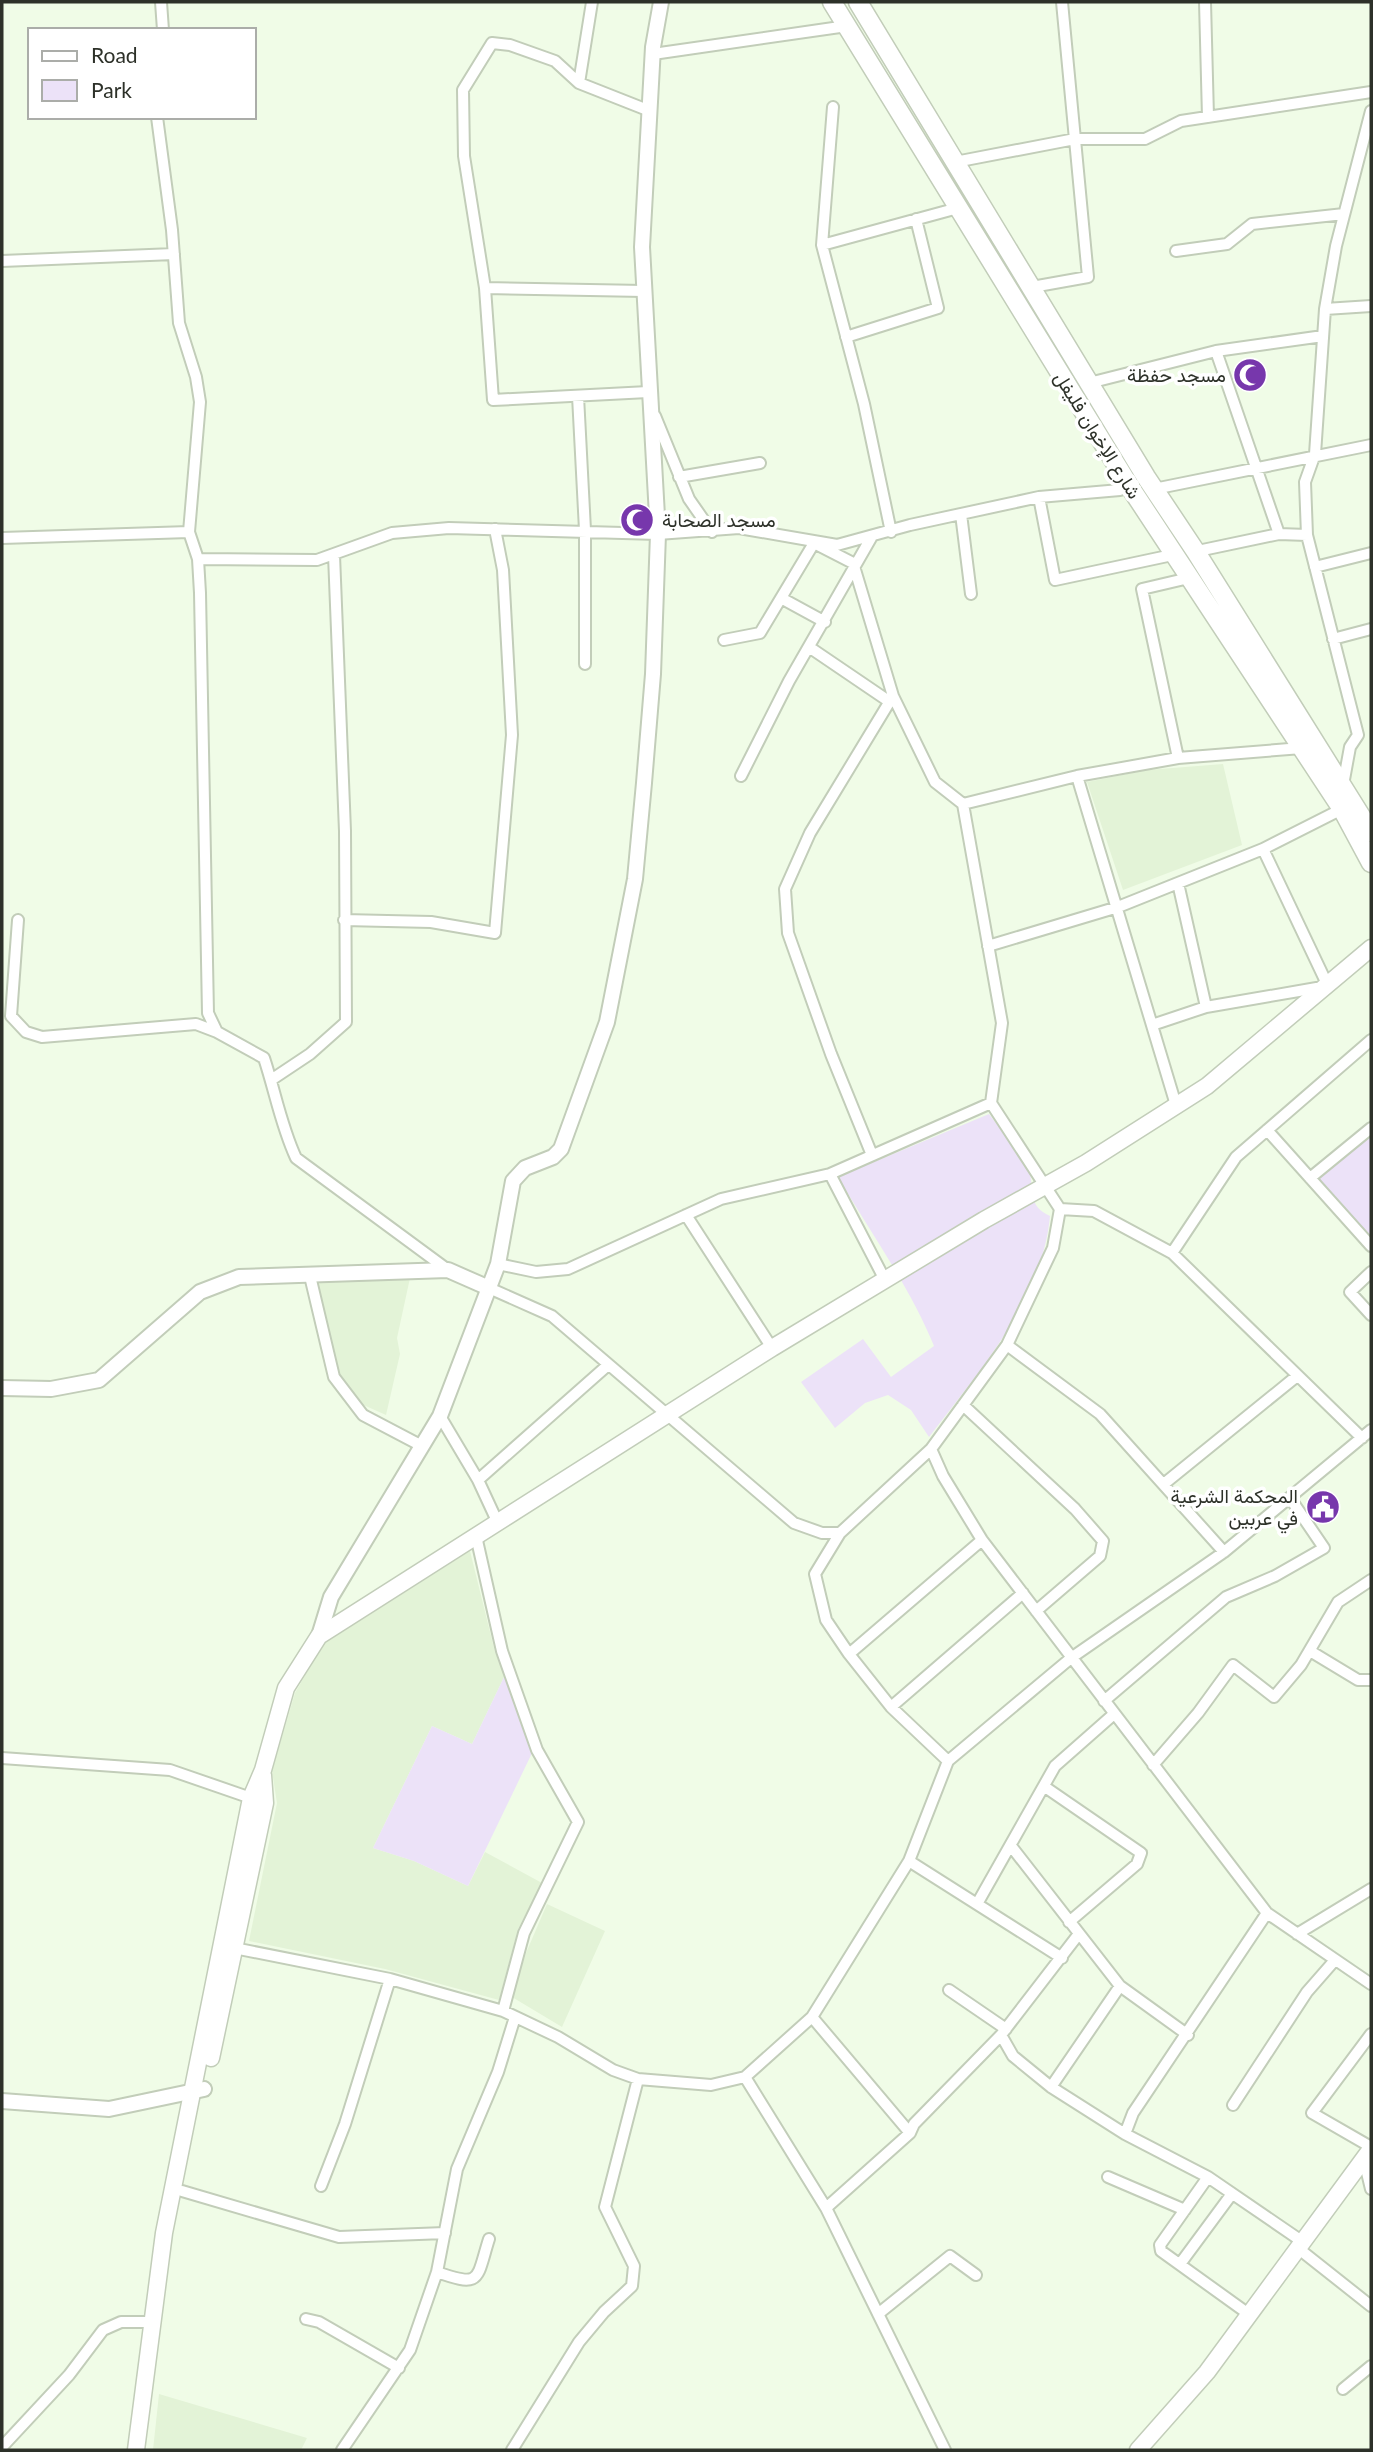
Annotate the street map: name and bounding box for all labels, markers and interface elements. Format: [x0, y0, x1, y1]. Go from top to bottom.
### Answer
legend [28, 28, 256, 119]
text: Road [91, 42, 138, 67]
text: Park [91, 77, 132, 102]
mosque icon: مسجد حفظة [1231, 356, 1269, 394]
place label: مسجد حفظة [1127, 363, 1226, 387]
street label: شارع الإخوان فليفل [1048, 367, 1147, 504]
mosque icon: مسجد الصحابة [618, 501, 656, 539]
place label: مسجد الصحابة [662, 508, 776, 532]
place label: المحكمة الشرعية في عربين [1171, 1484, 1298, 1534]
public building icon: المحكمة الشرعية في عربين [1304, 1488, 1342, 1526]

